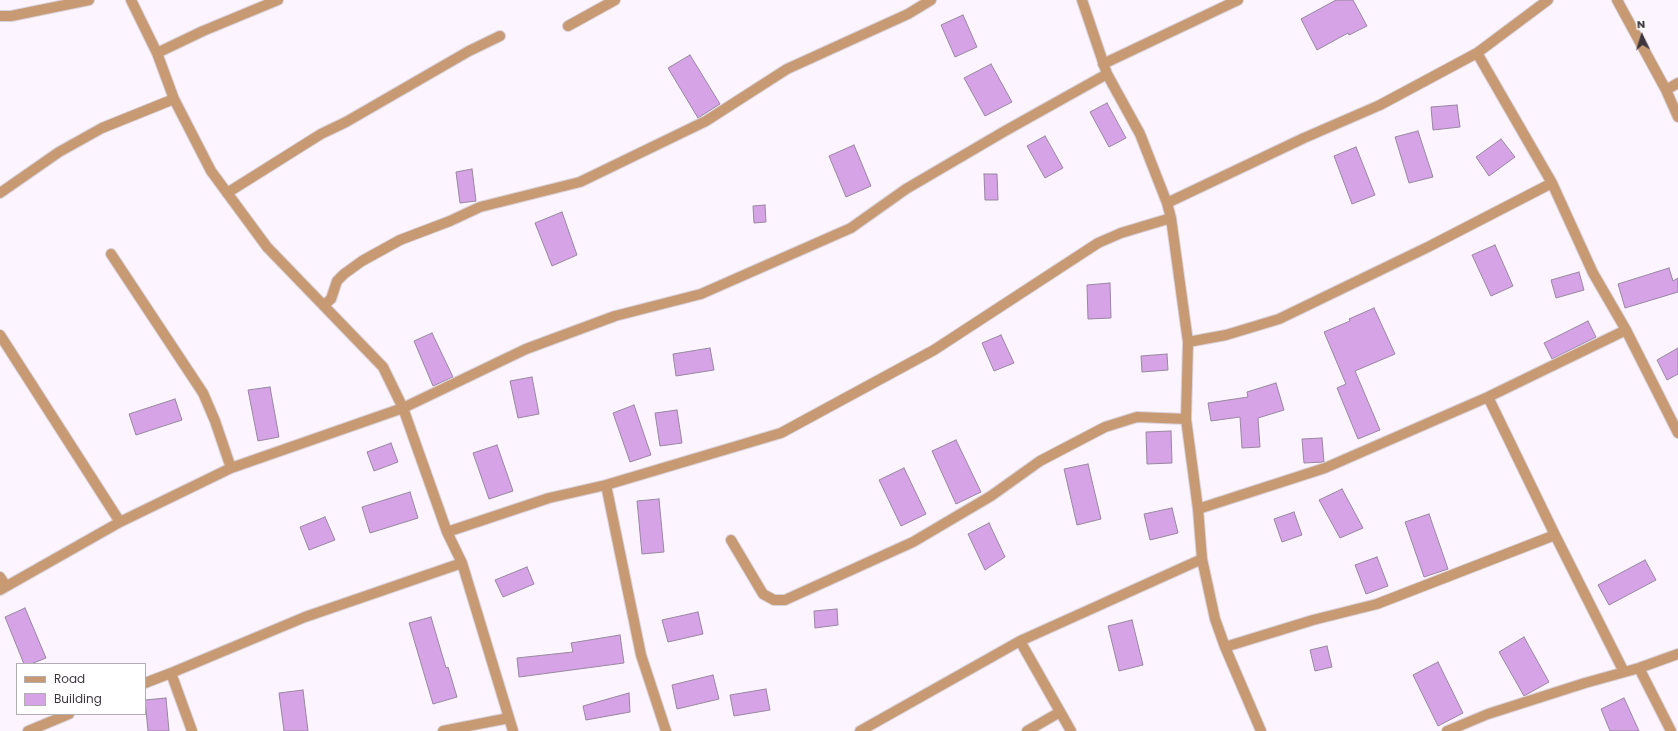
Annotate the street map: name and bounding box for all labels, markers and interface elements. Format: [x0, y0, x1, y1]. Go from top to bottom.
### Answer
north arrow [1622, 16, 1662, 56]
text: N [1636, 16, 1646, 32]
legend [16, 663, 146, 715]
text: Road [54, 670, 85, 687]
text: Building [54, 690, 102, 707]

